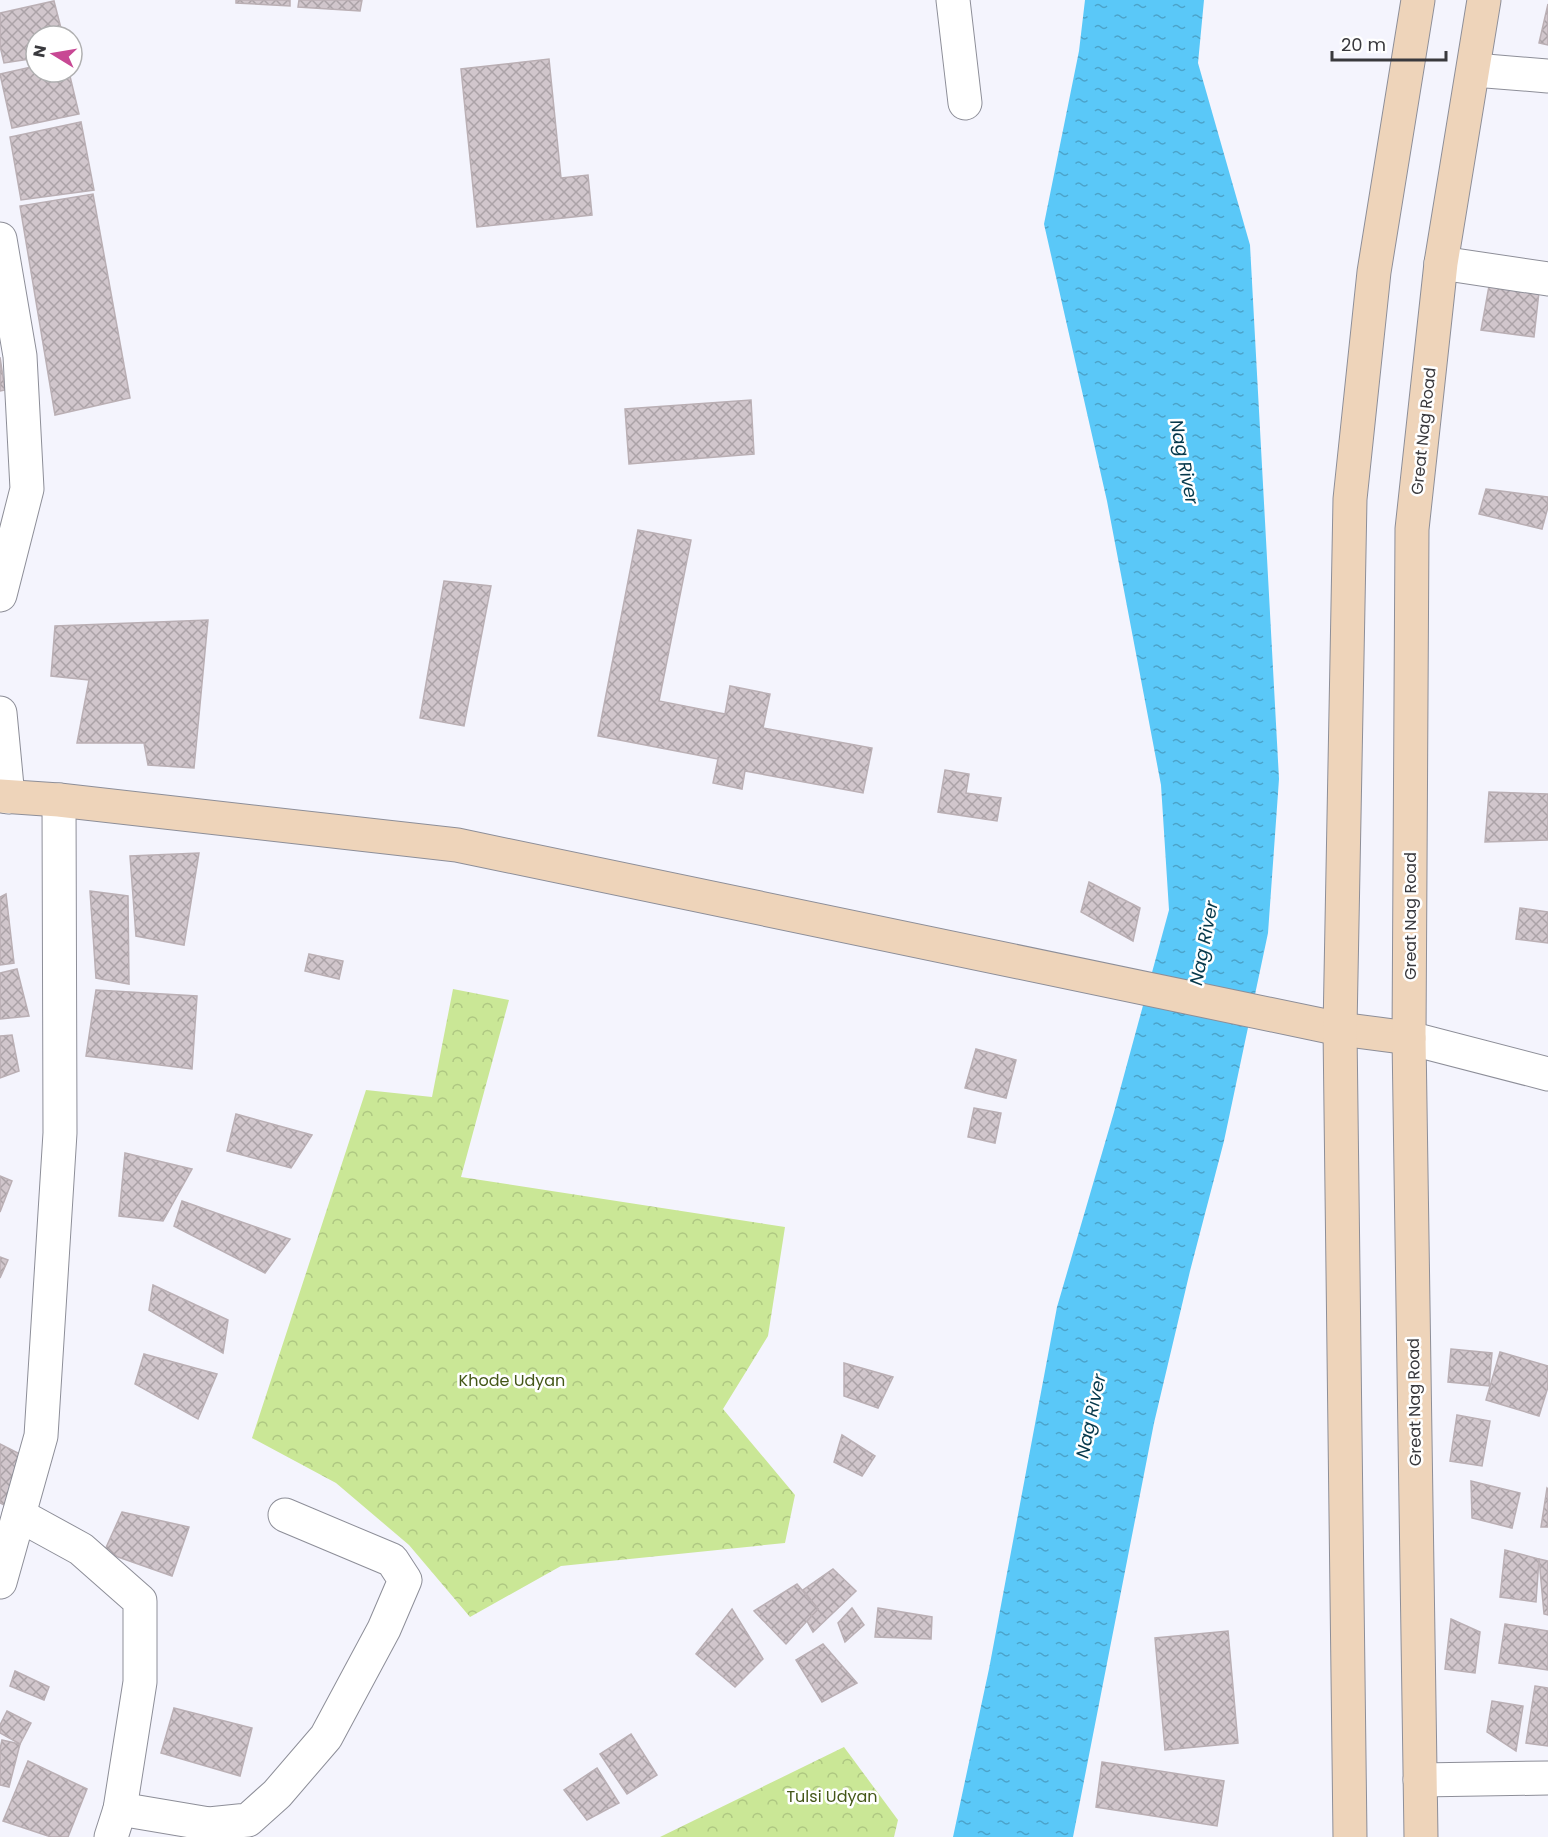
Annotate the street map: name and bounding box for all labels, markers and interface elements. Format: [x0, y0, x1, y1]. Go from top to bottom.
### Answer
north arrow [24, 24, 84, 84]
scale bar [1332, 24, 1446, 62]
text: 20 m [1341, 32, 1386, 57]
text: N [27, 43, 52, 59]
street label: Great Nag Road [1405, 366, 1442, 496]
water label: Nag River [1164, 417, 1205, 508]
street label: Great Nag Road [1399, 852, 1422, 980]
water label: Nag River [1183, 897, 1224, 987]
street label: Great Nag Road [1402, 1338, 1427, 1466]
park label: Khode Udyan [459, 1369, 565, 1392]
water label: Nag River [1069, 1370, 1112, 1460]
park label: Tulsi Udyan [786, 1785, 878, 1808]

